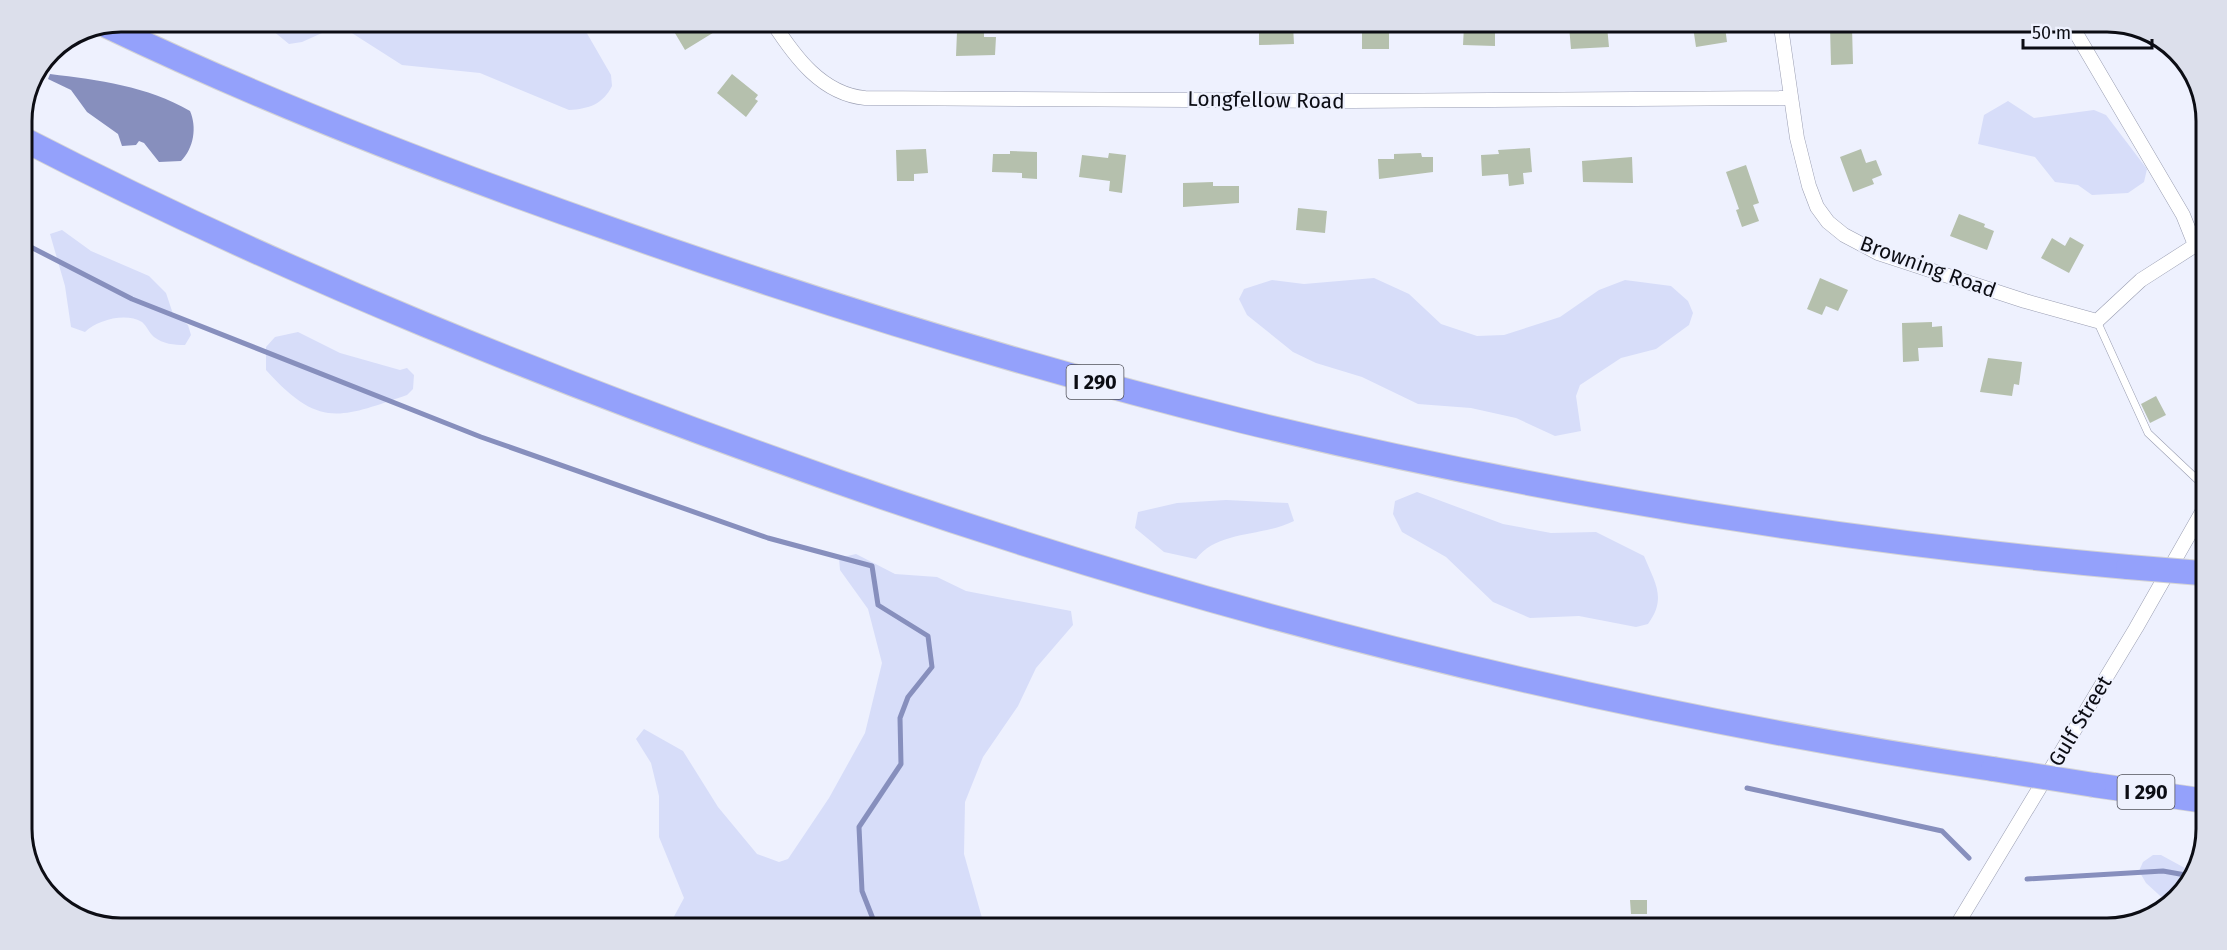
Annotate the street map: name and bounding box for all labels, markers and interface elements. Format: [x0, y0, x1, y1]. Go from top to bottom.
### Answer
scale bar [2023, 12, 2152, 50]
text: 50 m [2032, 22, 2071, 44]
street label: Longfellow Road [1187, 86, 1345, 114]
street label: Browning Road [1856, 230, 2000, 304]
road number: I 290 [1066, 365, 1124, 399]
street label: Gulf Street [2043, 671, 2117, 771]
road number: I 290 [2118, 775, 2174, 809]

